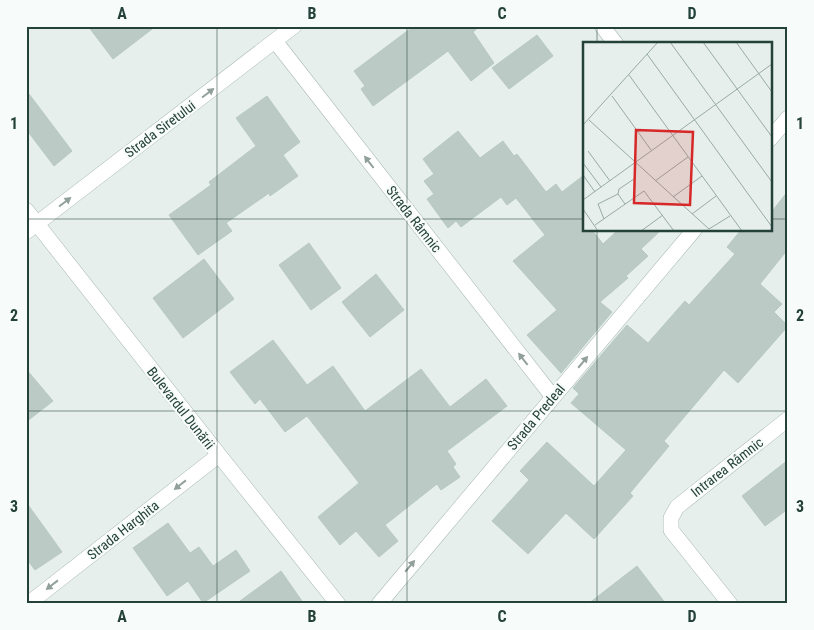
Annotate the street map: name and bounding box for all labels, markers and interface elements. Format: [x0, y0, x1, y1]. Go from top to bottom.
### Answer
text: A [117, 4, 127, 23]
text: B [308, 4, 317, 23]
text: C [497, 4, 507, 23]
text: D [687, 4, 697, 23]
inset map [583, 42, 772, 231]
one-way arrow [201, 87, 214, 98]
street label: Strada Siretului [122, 97, 198, 161]
text: 1 [10, 114, 18, 133]
text: 1 [796, 114, 804, 133]
one-way arrow [363, 156, 374, 169]
street label: Strada Râmnic [383, 183, 445, 255]
one-way arrow [58, 197, 72, 207]
text: 2 [10, 306, 18, 325]
text: 2 [796, 306, 804, 325]
one-way arrow [517, 352, 528, 365]
one-way arrow [577, 355, 588, 368]
street label: Bulevardul Dunării [144, 364, 218, 452]
street label: Strada Predeal [504, 381, 568, 453]
street label: Intrarea Râmnic [688, 434, 766, 500]
one-way arrow [174, 480, 187, 491]
text: 3 [10, 497, 18, 516]
street label: Strada Harghita [84, 497, 162, 563]
text: 3 [796, 497, 804, 516]
one-way arrow [405, 560, 416, 573]
one-way arrow [45, 580, 59, 590]
text: A [117, 607, 127, 626]
text: B [308, 607, 317, 626]
text: C [497, 607, 507, 626]
text: D [687, 607, 697, 626]

